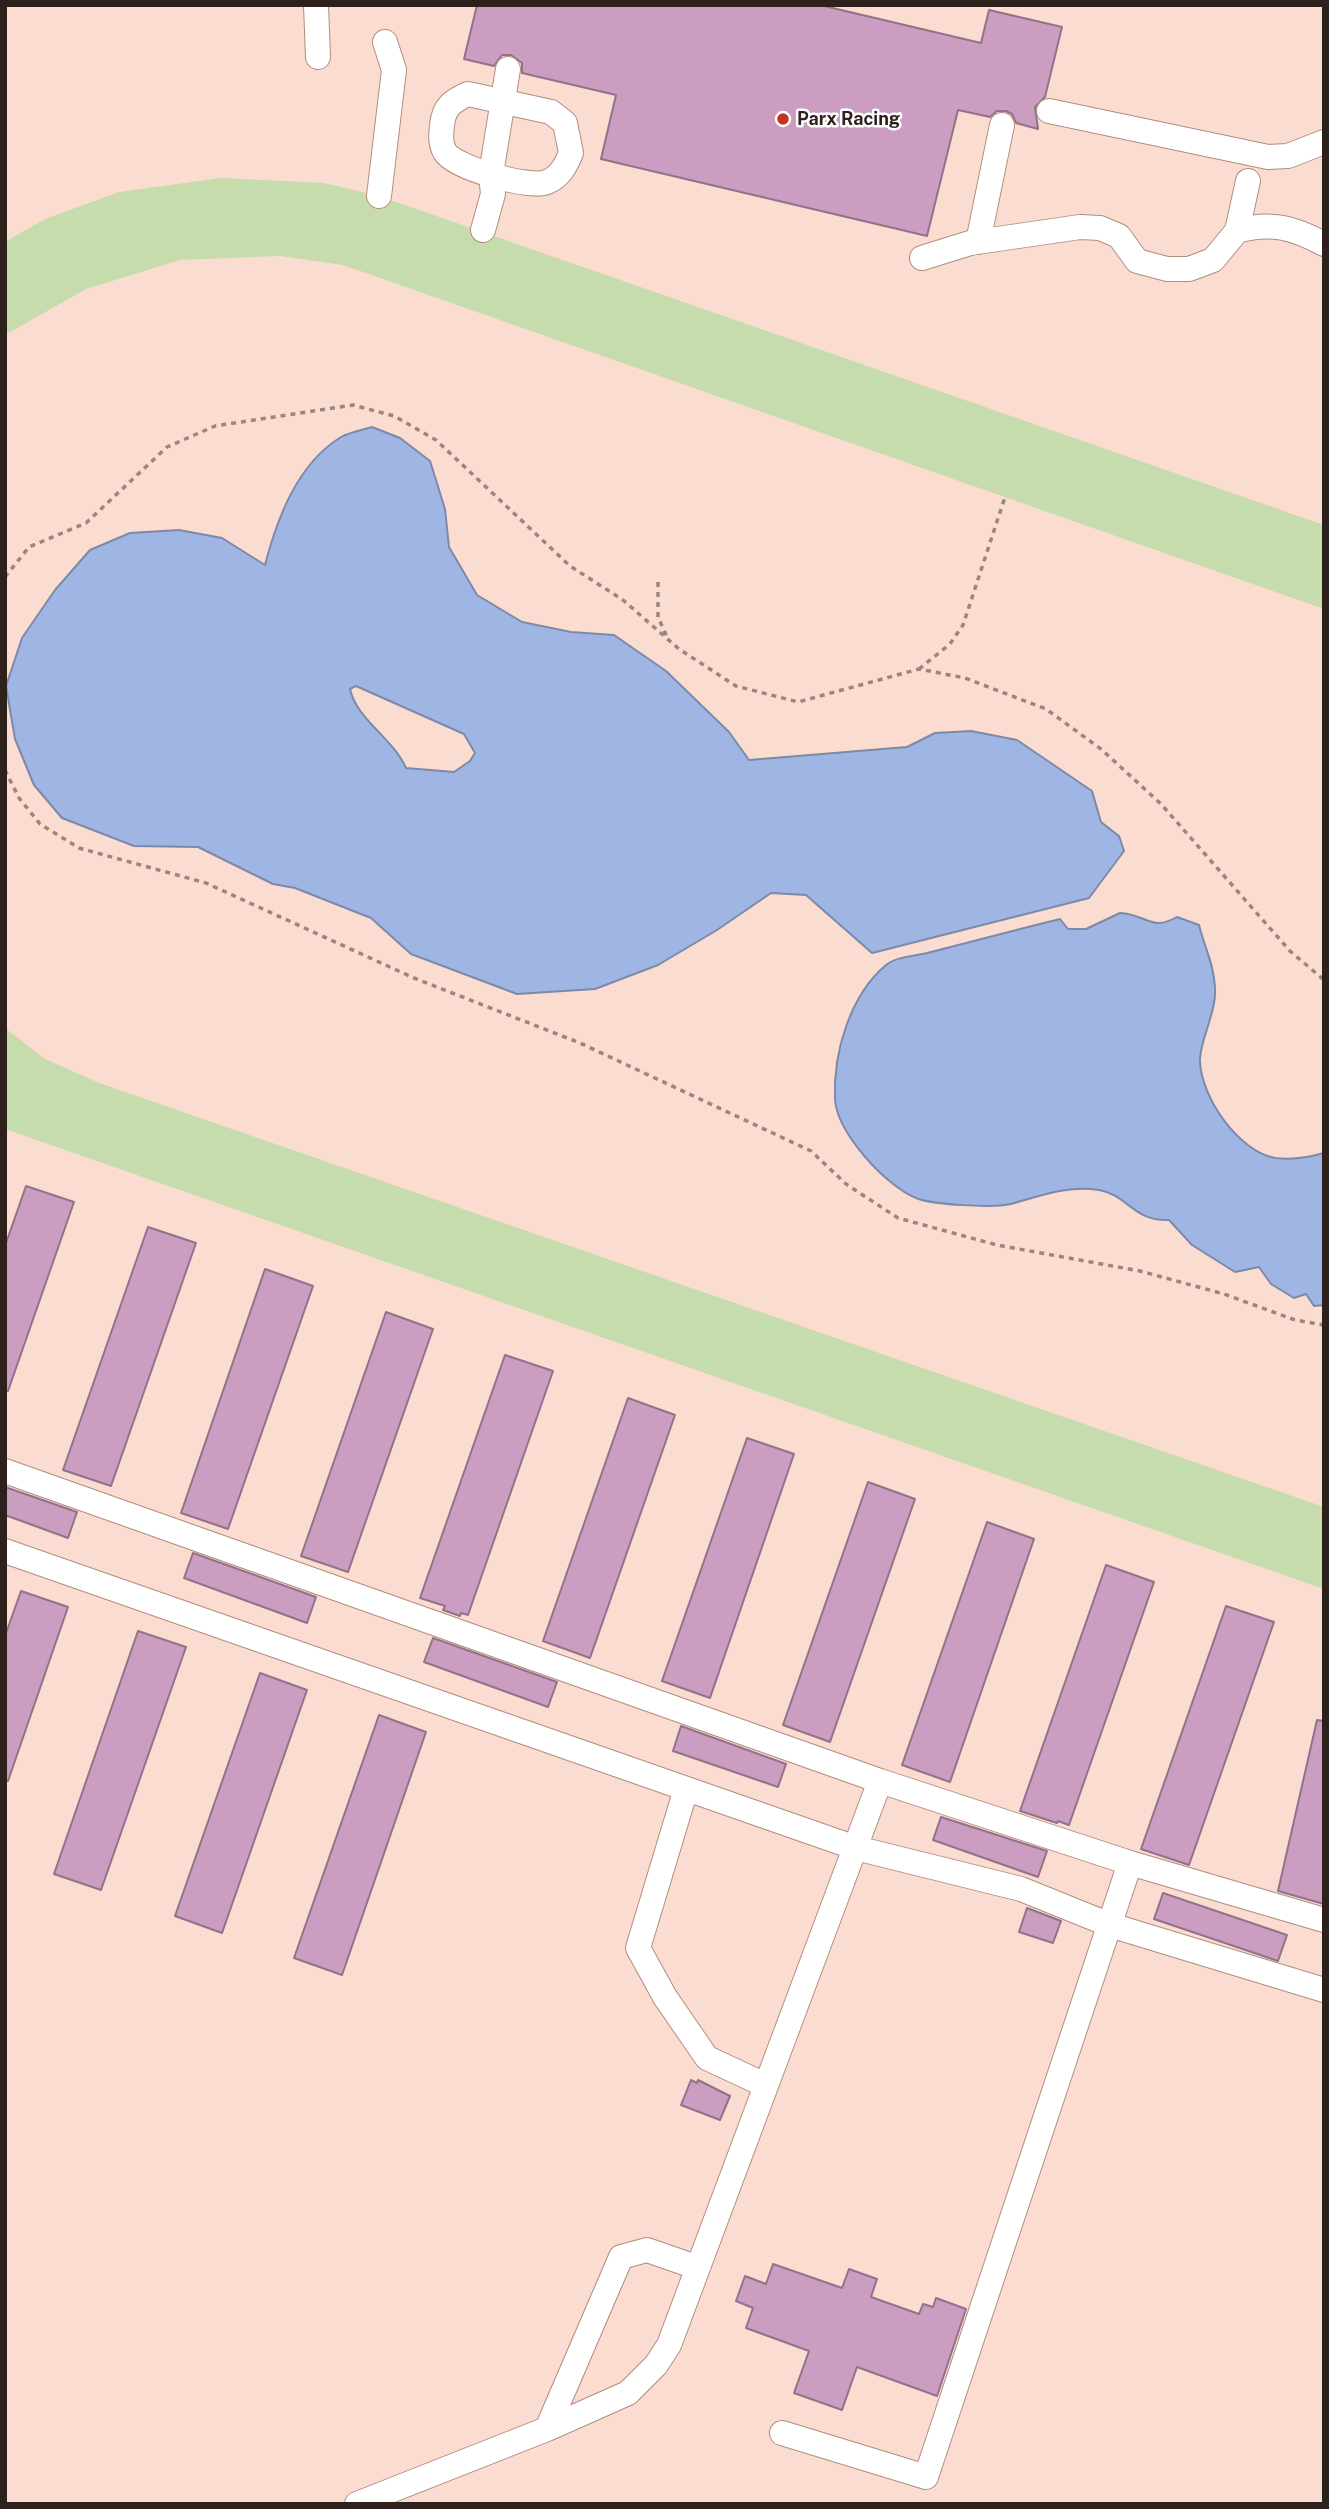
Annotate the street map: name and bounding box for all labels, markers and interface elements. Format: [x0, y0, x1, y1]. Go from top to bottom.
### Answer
place label: Parx Racing [797, 108, 900, 130]
marker: Parx Racing [775, 111, 791, 127]

